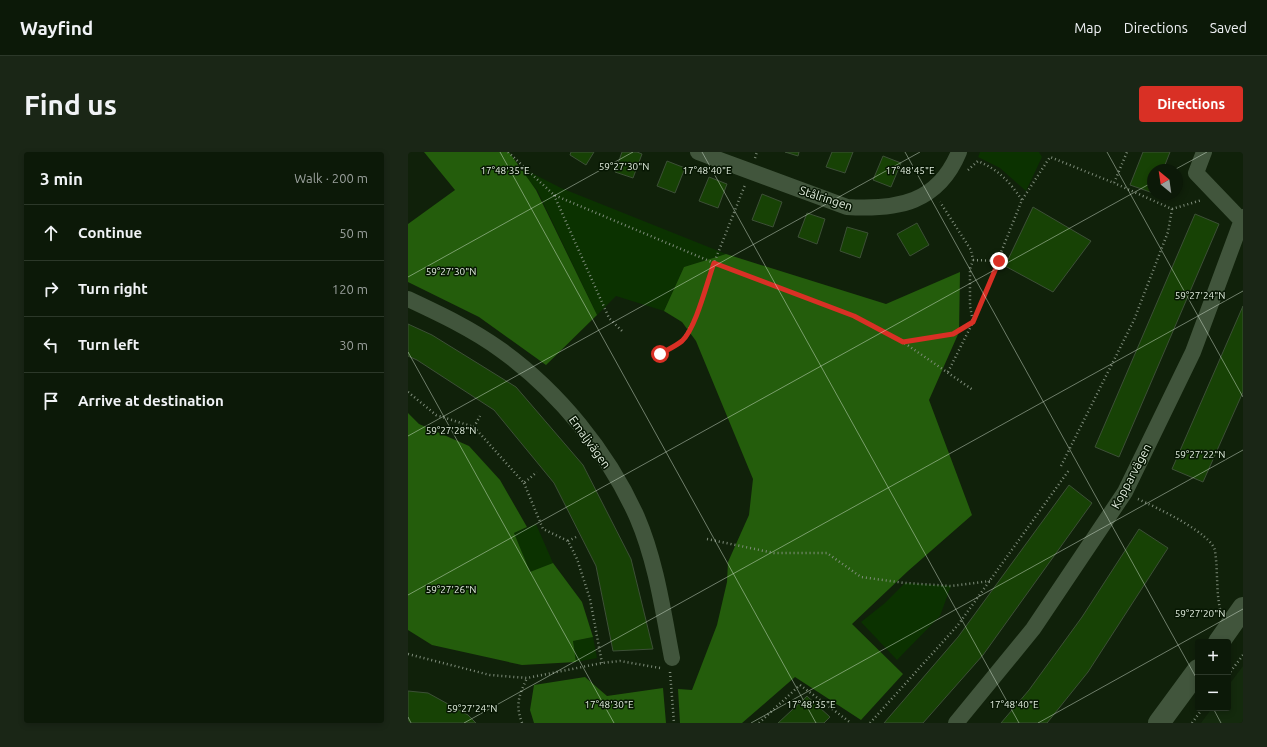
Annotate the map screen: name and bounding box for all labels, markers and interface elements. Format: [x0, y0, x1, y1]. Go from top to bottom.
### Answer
text: Wayfind [20, 17, 93, 39]
text: Map [1074, 20, 1102, 36]
text: Directions [1124, 20, 1188, 36]
text: Saved [1210, 20, 1247, 36]
button: Directions [1139, 86, 1243, 122]
text: Find us [24, 89, 117, 120]
text: 59°27'30"N [599, 161, 649, 172]
north arrow [1147, 164, 1183, 200]
text: 17°48'35"E [480, 165, 530, 176]
text: 17°48'40"E [682, 165, 732, 176]
text: 17°48'45"E [885, 165, 935, 176]
text: 3 min [40, 169, 83, 188]
text: Walk · 200 m [294, 171, 368, 185]
street label: Stålringen [798, 183, 854, 213]
icon: ahead [40, 222, 62, 244]
text: Continue [78, 224, 142, 241]
text: 50 m [339, 226, 368, 240]
route end [990, 252, 1008, 270]
text: 59°27'30"N [426, 266, 476, 277]
icon: right [40, 278, 62, 300]
text: Turn right [78, 280, 148, 297]
text: 120 m [332, 282, 368, 296]
text: 59°27'24"N [1175, 290, 1225, 301]
icon: left [40, 334, 62, 356]
text: Turn left [78, 336, 139, 353]
text: 30 m [339, 338, 368, 352]
route start [651, 345, 669, 363]
icon: arrive [40, 390, 62, 412]
text: Arrive at destination [78, 392, 224, 409]
street label: Emaljvägen [567, 413, 613, 471]
text: 59°27'28"N [426, 425, 476, 436]
street label: Kopparvägen [1108, 441, 1154, 511]
text: 59°27'22"N [1175, 449, 1225, 460]
text: 59°27'26"N [426, 584, 476, 595]
text: 59°27'20"N [1175, 608, 1225, 619]
map controls [1195, 639, 1231, 711]
button: + [1195, 639, 1231, 675]
button: − [1195, 675, 1231, 711]
text: 17°48'30"E [584, 699, 634, 710]
text: 17°48'35"E [786, 699, 836, 710]
text: 17°48'40"E [989, 699, 1039, 710]
text: 59°27'24"N [447, 703, 497, 714]

